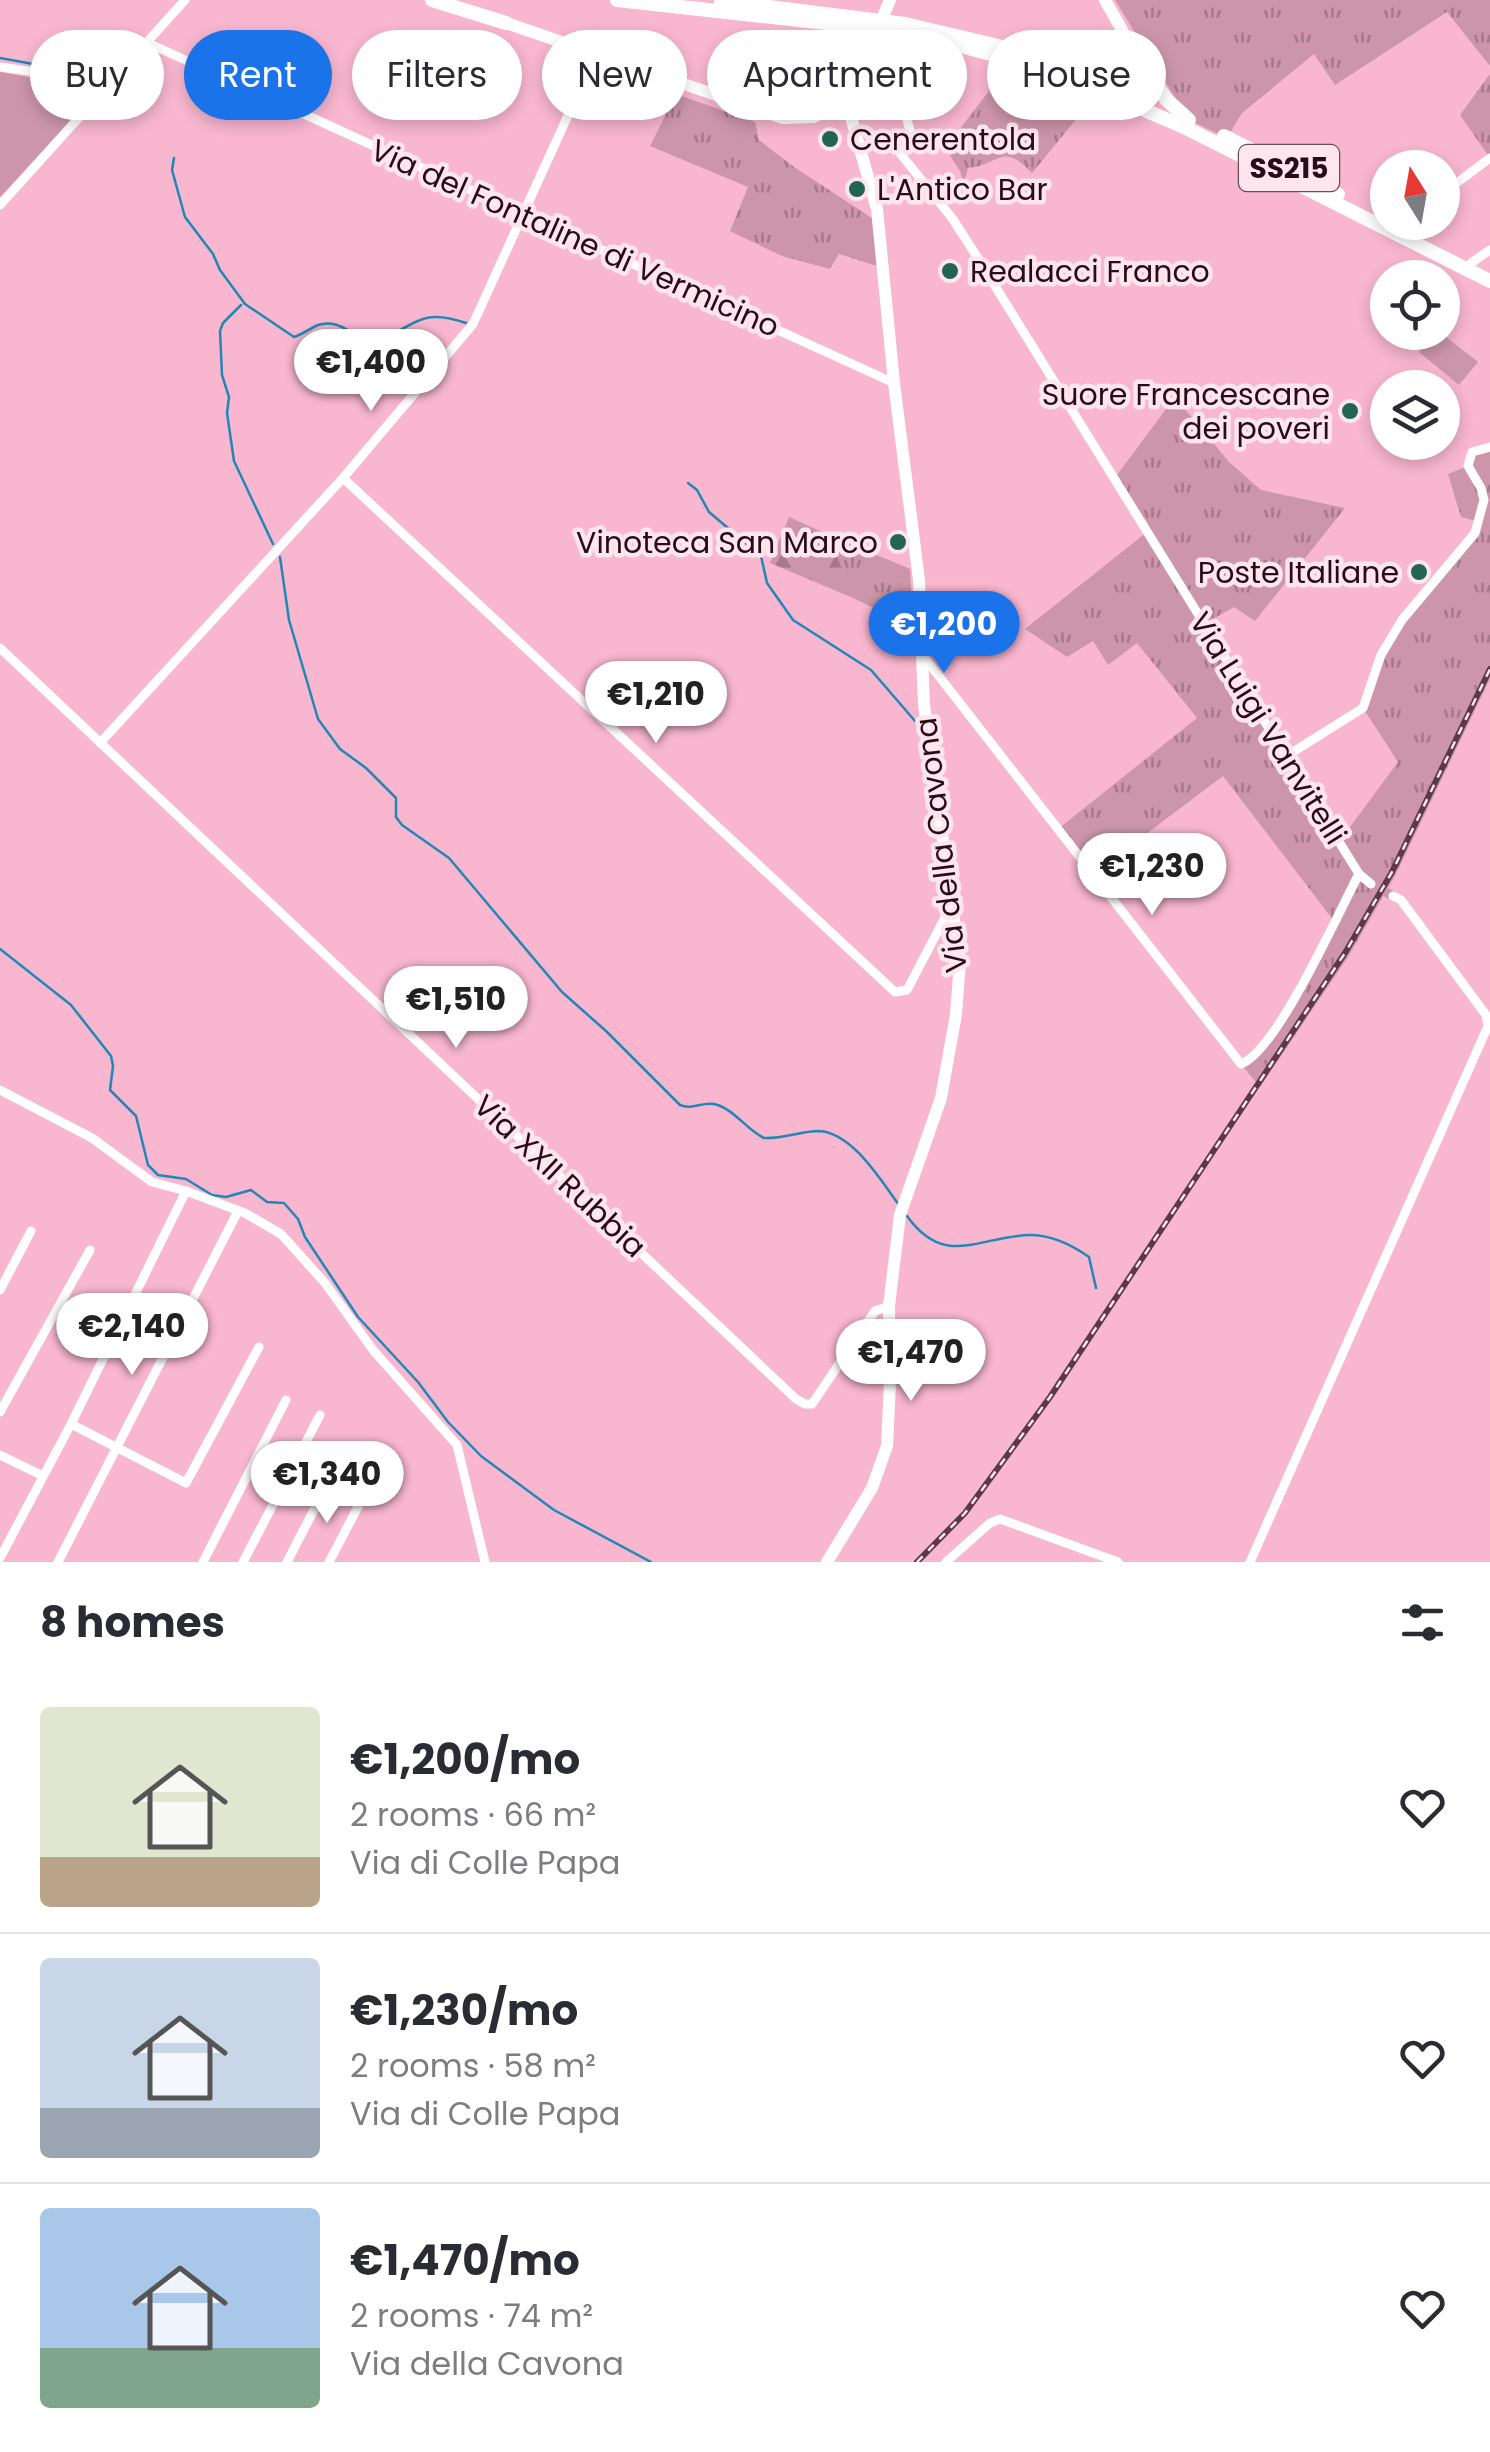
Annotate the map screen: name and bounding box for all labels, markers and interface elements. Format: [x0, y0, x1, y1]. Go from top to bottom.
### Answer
chip: Buy [30, 30, 164, 120]
chip: Rent [184, 30, 332, 120]
chip: Filters [352, 30, 522, 120]
chip: New [542, 30, 687, 120]
chip: Apartment [707, 30, 967, 120]
chip: House [987, 30, 1166, 120]
place label: Cenerentola [850, 118, 1036, 161]
street label: Via del Fontaline di Vermicino [364, 128, 786, 348]
marker: Cenerentola [819, 128, 841, 150]
road number: SS215 [1239, 145, 1339, 191]
north arrow [1370, 150, 1460, 240]
map controls [1370, 150, 1460, 460]
place label: L'Antico Bar [877, 168, 1048, 211]
marker: L'Antico Bar [846, 178, 868, 200]
place label: Realacci Franco [970, 250, 1210, 293]
marker: Realacci Franco [939, 260, 961, 282]
button: locate [1370, 260, 1460, 350]
pin: €1,400 [290, 329, 452, 414]
text: €1,400 [316, 339, 426, 384]
button: layers [1370, 370, 1460, 460]
place label: Suore Francescane dei poveri [1042, 373, 1330, 450]
marker: Suore Francescane dei poveri [1339, 400, 1361, 422]
place label: Vinoteca San Marco [576, 521, 878, 564]
marker: Vinoteca San Marco [887, 531, 909, 553]
place label: Poste Italiane [1198, 551, 1399, 594]
marker: Poste Italiane [1408, 561, 1430, 583]
pin: €1,200 [863, 591, 1025, 676]
text: €1,200 [891, 601, 997, 646]
street label: Via Luigi Vanvitelli [1179, 603, 1357, 853]
pin: €1,210 [575, 661, 737, 746]
text: €1,210 [607, 671, 705, 716]
street label: Via della Cavona [904, 715, 978, 975]
pin: €1,230 [1071, 833, 1233, 918]
text: €1,230 [1099, 843, 1205, 888]
pin: €1,510 [375, 966, 537, 1051]
text: €1,510 [406, 976, 506, 1021]
street label: Via XXII Rubbia [464, 1085, 656, 1267]
pin: €2,140 [51, 1293, 213, 1378]
text: €2,140 [78, 1303, 186, 1348]
pin: €1,470 [830, 1319, 992, 1404]
text: €1,470 [858, 1329, 964, 1374]
pin: €1,340 [246, 1441, 408, 1526]
text: €1,340 [273, 1451, 381, 1496]
text: 8 homes [40, 1593, 225, 1652]
icon: filters [1395, 1595, 1450, 1650]
text: €1,200/mo [350, 1730, 580, 1789]
icon: home [120, 1747, 240, 1867]
icon: heart [1395, 1780, 1450, 1835]
text: 2 rooms · 66 m² [350, 1792, 596, 1837]
text: Via di Colle Papa [350, 1840, 620, 1885]
text: €1,230/mo [350, 1981, 578, 2040]
icon: home [120, 1998, 240, 2118]
icon: heart [1395, 2031, 1450, 2086]
text: 2 rooms · 58 m² [350, 2043, 596, 2088]
text: Via di Colle Papa [350, 2091, 620, 2136]
text: €1,470/mo [350, 2231, 580, 2290]
icon: home [120, 2248, 240, 2368]
icon: heart [1395, 2281, 1450, 2336]
text: 2 rooms · 74 m² [350, 2293, 593, 2338]
text: Via della Cavona [350, 2341, 624, 2386]

